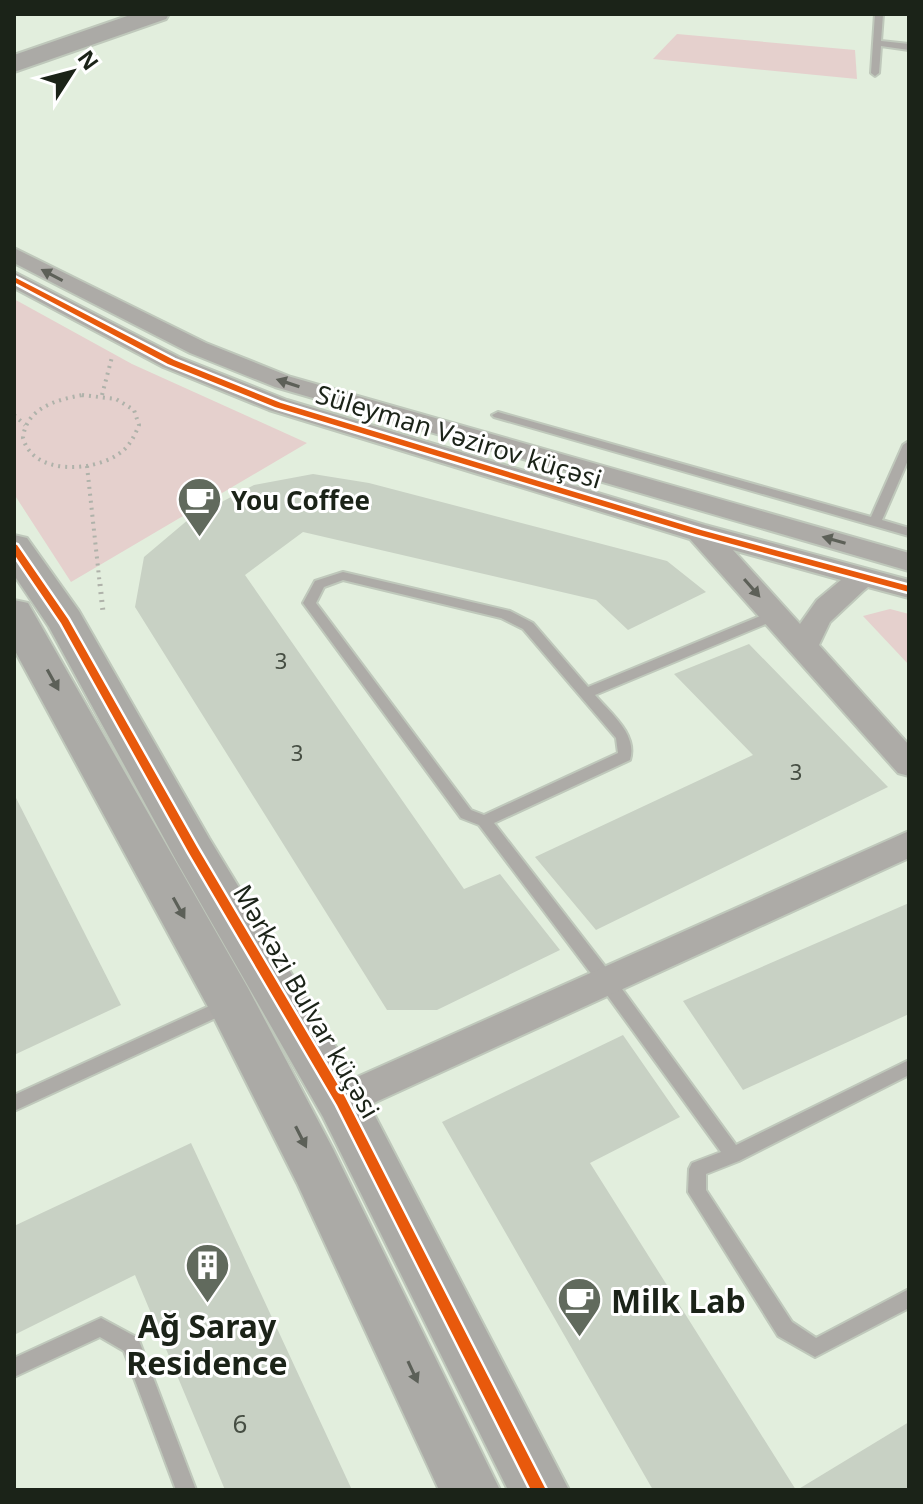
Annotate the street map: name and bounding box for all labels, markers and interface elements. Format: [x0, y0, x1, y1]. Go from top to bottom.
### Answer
north arrow [32, 32, 112, 112]
text: N [72, 44, 106, 76]
one-way arrow [41, 268, 64, 281]
street label: Süleyman Vəzirov küçəsi [312, 375, 606, 497]
one-way arrow [276, 377, 300, 389]
cafe icon: You Coffee [176, 476, 224, 539]
place label: You Coffee [231, 482, 370, 518]
one-way arrow [821, 534, 846, 546]
one-way arrow [743, 578, 760, 598]
house number: 3 [275, 645, 287, 675]
one-way arrow [46, 669, 60, 691]
house number: 3 [291, 737, 303, 767]
house number: 3 [790, 756, 802, 786]
street label: Mərkəzi Bulvar küçəsi [225, 877, 389, 1125]
one-way arrow [171, 897, 185, 919]
one-way arrow [294, 1126, 307, 1149]
building icon: Ağ Saray Residence [183, 1242, 231, 1305]
cafe icon: Milk Lab [556, 1276, 604, 1339]
place label: Milk Lab [611, 1279, 746, 1322]
place label: Ağ Saray Residence [126, 1304, 288, 1384]
one-way arrow [406, 1360, 420, 1383]
house number: 6 [233, 1405, 247, 1441]

